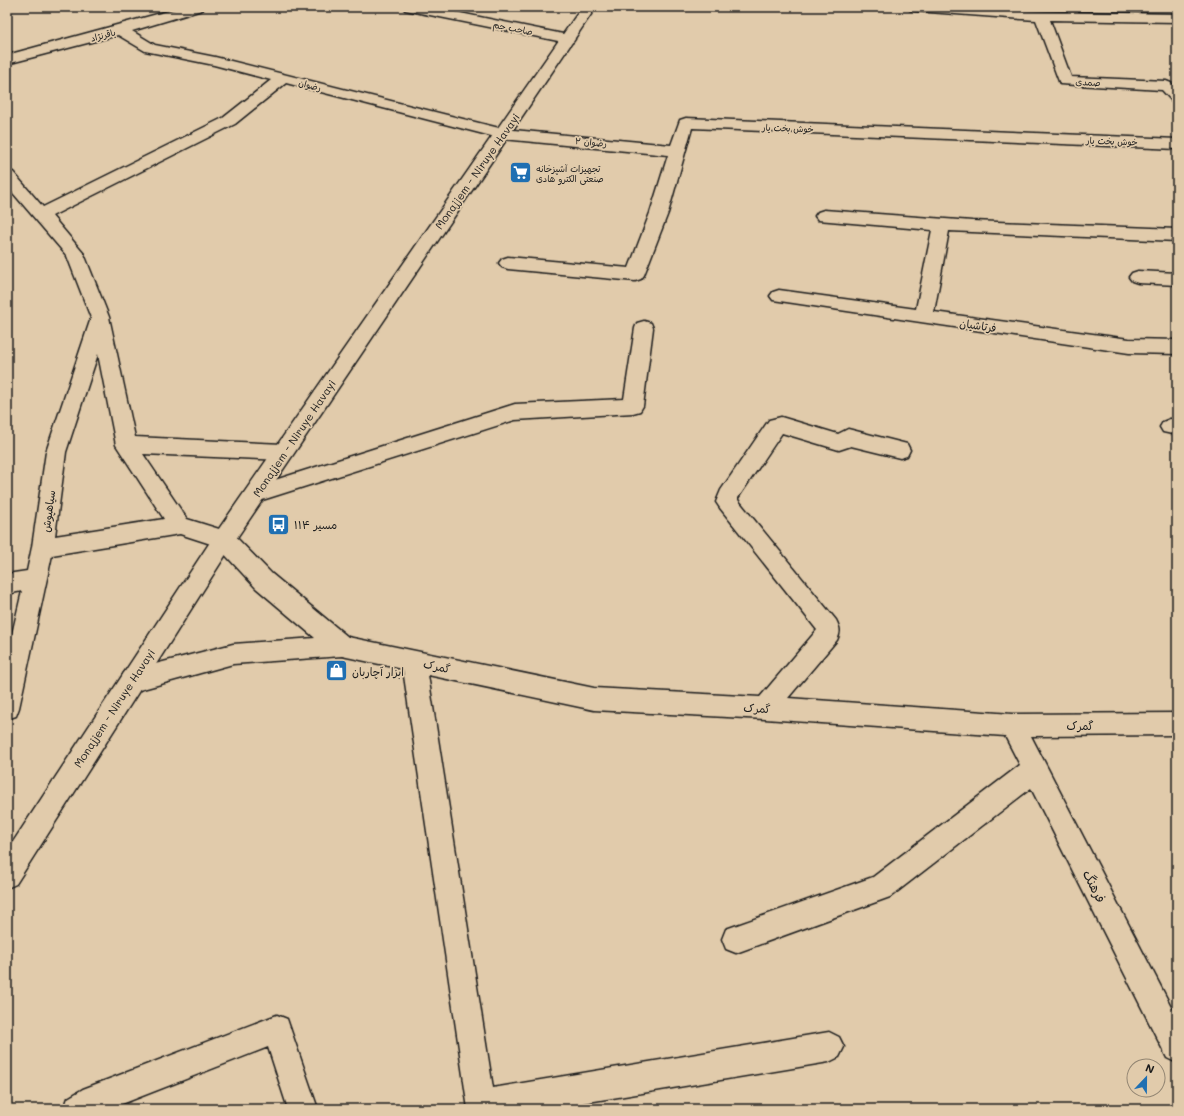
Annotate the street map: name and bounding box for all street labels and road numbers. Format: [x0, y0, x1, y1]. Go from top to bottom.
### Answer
street label: صاحب جم [492, 19, 534, 39]
street label: باقرنژاد [89, 26, 117, 45]
street label: صمدی [1075, 76, 1101, 88]
street label: رضوان [297, 77, 323, 94]
street label: Monajjem - Niruye Havayi [431, 110, 523, 232]
street label: خوش بخت یار [761, 122, 814, 135]
street label: رضوان ۲ [574, 135, 607, 150]
street label: خوش بخت یار [1085, 135, 1138, 148]
street label: فرتاشیان [959, 315, 997, 335]
street label: Monajjem - Niruye Havayi [249, 376, 339, 500]
street label: سیاهپوش [38, 489, 59, 533]
street label: Monajjem - Niruye Havayi [70, 646, 158, 770]
street label: گمرک [422, 656, 452, 676]
street label: گمرک [743, 700, 771, 716]
street label: گمرک [1066, 718, 1094, 733]
street label: فرهنگ [1080, 867, 1110, 905]

